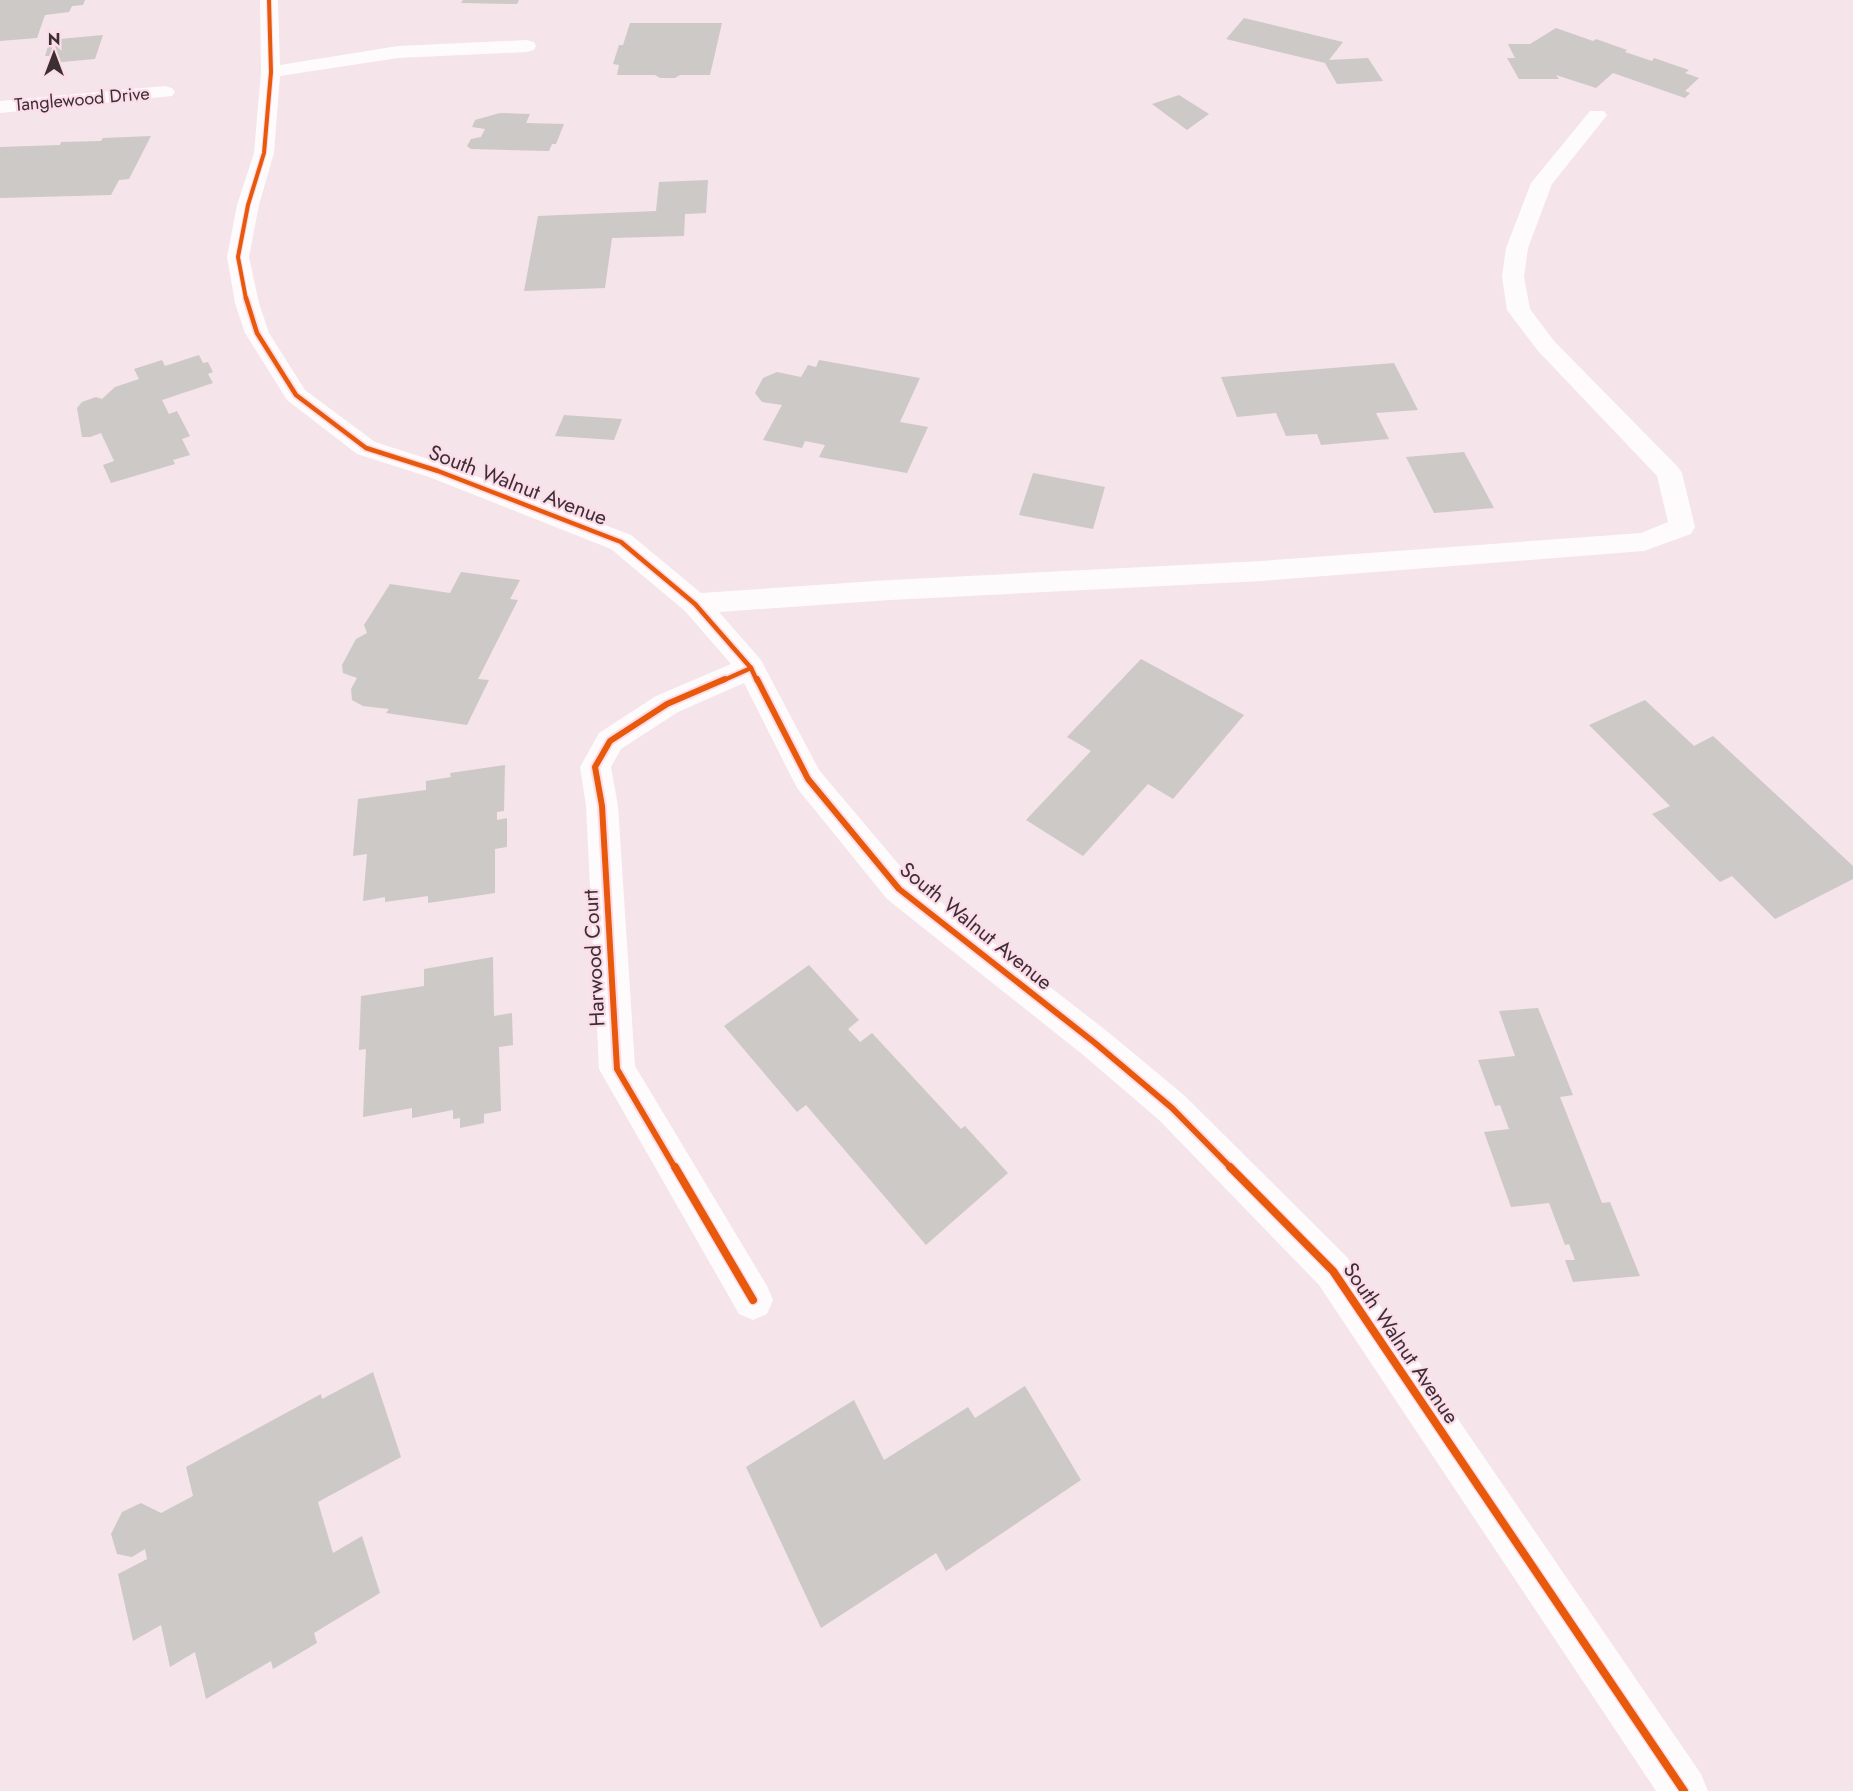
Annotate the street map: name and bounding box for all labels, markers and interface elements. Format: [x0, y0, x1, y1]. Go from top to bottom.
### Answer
north arrow [24, 24, 84, 84]
text: N [48, 28, 60, 51]
street label: Tanglewood Drive [13, 80, 151, 118]
street label: South Walnut Avenue [424, 437, 612, 533]
street label: South Walnut Avenue [893, 855, 1059, 997]
street label: Harwood Court [575, 889, 613, 1027]
street label: South Walnut Avenue [1336, 1256, 1466, 1430]

